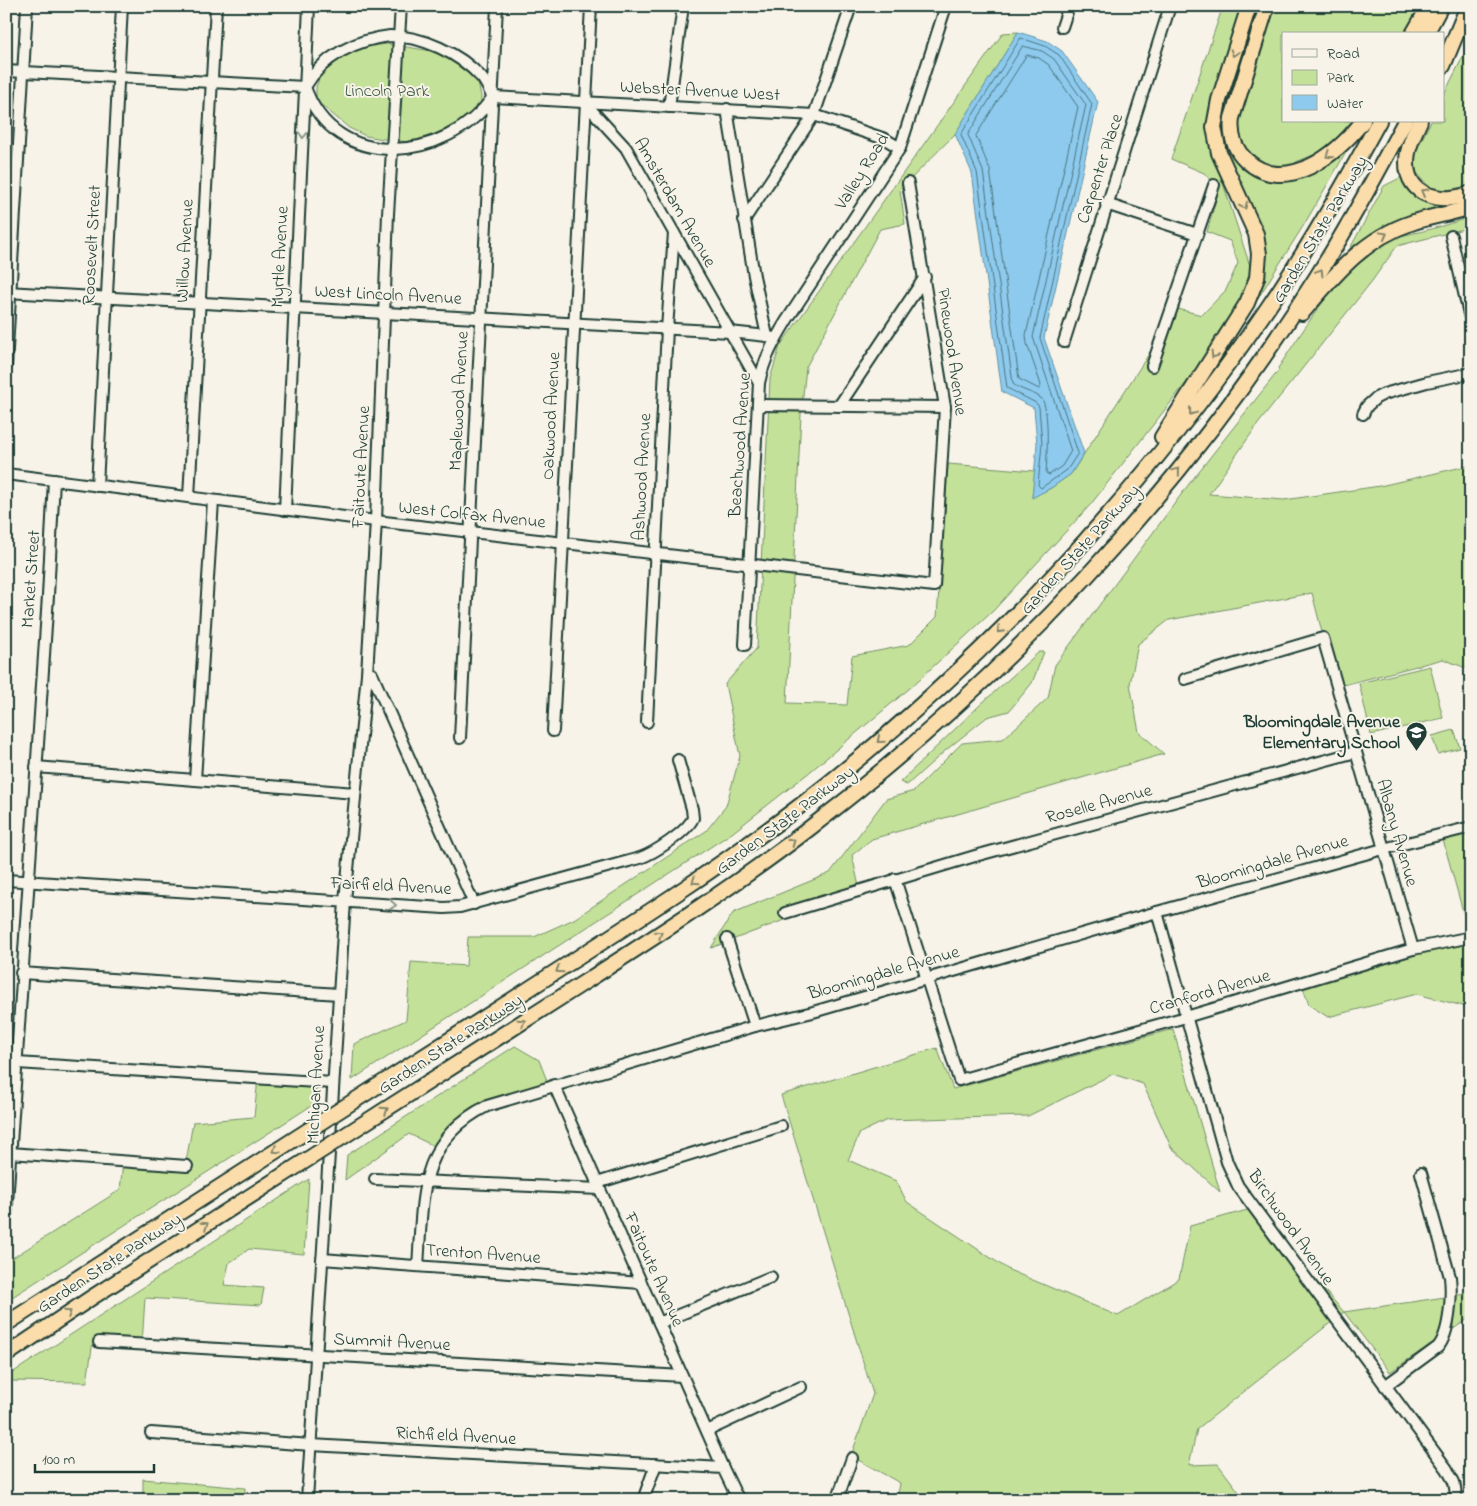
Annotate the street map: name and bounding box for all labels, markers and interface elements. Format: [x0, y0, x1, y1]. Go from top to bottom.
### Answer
legend [1282, 32, 1444, 122]
text: Road [1327, 43, 1360, 65]
one-way arrow [1230, 48, 1240, 56]
text: Park [1327, 67, 1355, 89]
street label: Webster Avenue West [619, 75, 781, 109]
park label: Lincoln Park [345, 79, 429, 105]
text: Water [1327, 93, 1363, 115]
street label: Carpenter Place [1071, 110, 1131, 227]
street label: Valley Road [829, 129, 897, 216]
one-way arrow [297, 132, 308, 140]
street label: Amsterdam Avenue [626, 133, 722, 274]
one-way arrow [1326, 150, 1335, 158]
street label: Garden State Parkway [1267, 151, 1375, 309]
street label: Roosevelt Street [77, 184, 109, 306]
one-way arrow [1421, 189, 1430, 199]
street label: Willow Avenue [170, 198, 202, 303]
one-way arrow [1238, 201, 1248, 210]
street label: Myrtle Avenue [265, 204, 297, 309]
one-way arrow [1378, 232, 1387, 242]
one-way arrow [1313, 269, 1323, 278]
street label: West Lincoln Avenue [314, 279, 463, 313]
street label: Pinewood Avenue [929, 287, 973, 418]
street label: Maplewood Avenue [443, 330, 477, 471]
one-way arrow [1211, 349, 1221, 358]
street label: Oakwood Avenue [536, 350, 568, 481]
street label: Beachwood Avenue [723, 371, 759, 519]
street label: Faitoute Avenue [346, 404, 378, 530]
one-way arrow [1189, 406, 1197, 415]
street label: Ashwood Avenue [627, 412, 659, 541]
one-way arrow [1172, 467, 1181, 476]
street label: Garden State Parkway [1015, 479, 1147, 621]
street label: West Colfax Avenue [397, 495, 548, 537]
street label: Market Street [16, 529, 48, 629]
one-way arrow [996, 624, 1005, 633]
place label: Bloomingdale Avenue Elementary School [1243, 710, 1401, 758]
school or university icon: Bloomingdale Avenue Elementary School [1404, 721, 1428, 752]
one-way arrow [877, 735, 886, 743]
street label: Garden State Parkway [711, 760, 861, 882]
street label: Albany Avenue [1368, 776, 1424, 891]
street label: Roselle Avenue [1043, 778, 1156, 832]
street label: Bloomingdale Avenue [1193, 829, 1353, 898]
one-way arrow [786, 839, 795, 847]
street label: Fairfield Avenue [329, 871, 453, 903]
one-way arrow [691, 875, 701, 884]
one-way arrow [390, 899, 398, 910]
one-way arrow [653, 931, 662, 941]
street label: Bloomingdale Avenue [804, 940, 964, 1009]
street label: Cranford Avenue [1146, 963, 1274, 1023]
one-way arrow [555, 964, 565, 973]
street label: Garden State Parkway [373, 988, 529, 1102]
one-way arrow [516, 1019, 525, 1028]
street label: Michigan Avenue [301, 1024, 334, 1145]
one-way arrow [379, 1107, 389, 1116]
one-way arrow [273, 1144, 282, 1153]
street label: Birchwood Avenue [1240, 1164, 1340, 1292]
street label: Garden State Parkway [32, 1207, 188, 1321]
street label: Faitoute Avenue [616, 1208, 690, 1332]
one-way arrow [199, 1221, 208, 1231]
street label: Trenton Avenue [425, 1238, 542, 1272]
one-way arrow [63, 1309, 72, 1319]
street label: Summit Avenue [333, 1327, 452, 1359]
street label: Richfield Avenue [395, 1421, 518, 1453]
scale bar [35, 1441, 154, 1473]
text: 100 m [42, 1449, 75, 1471]

